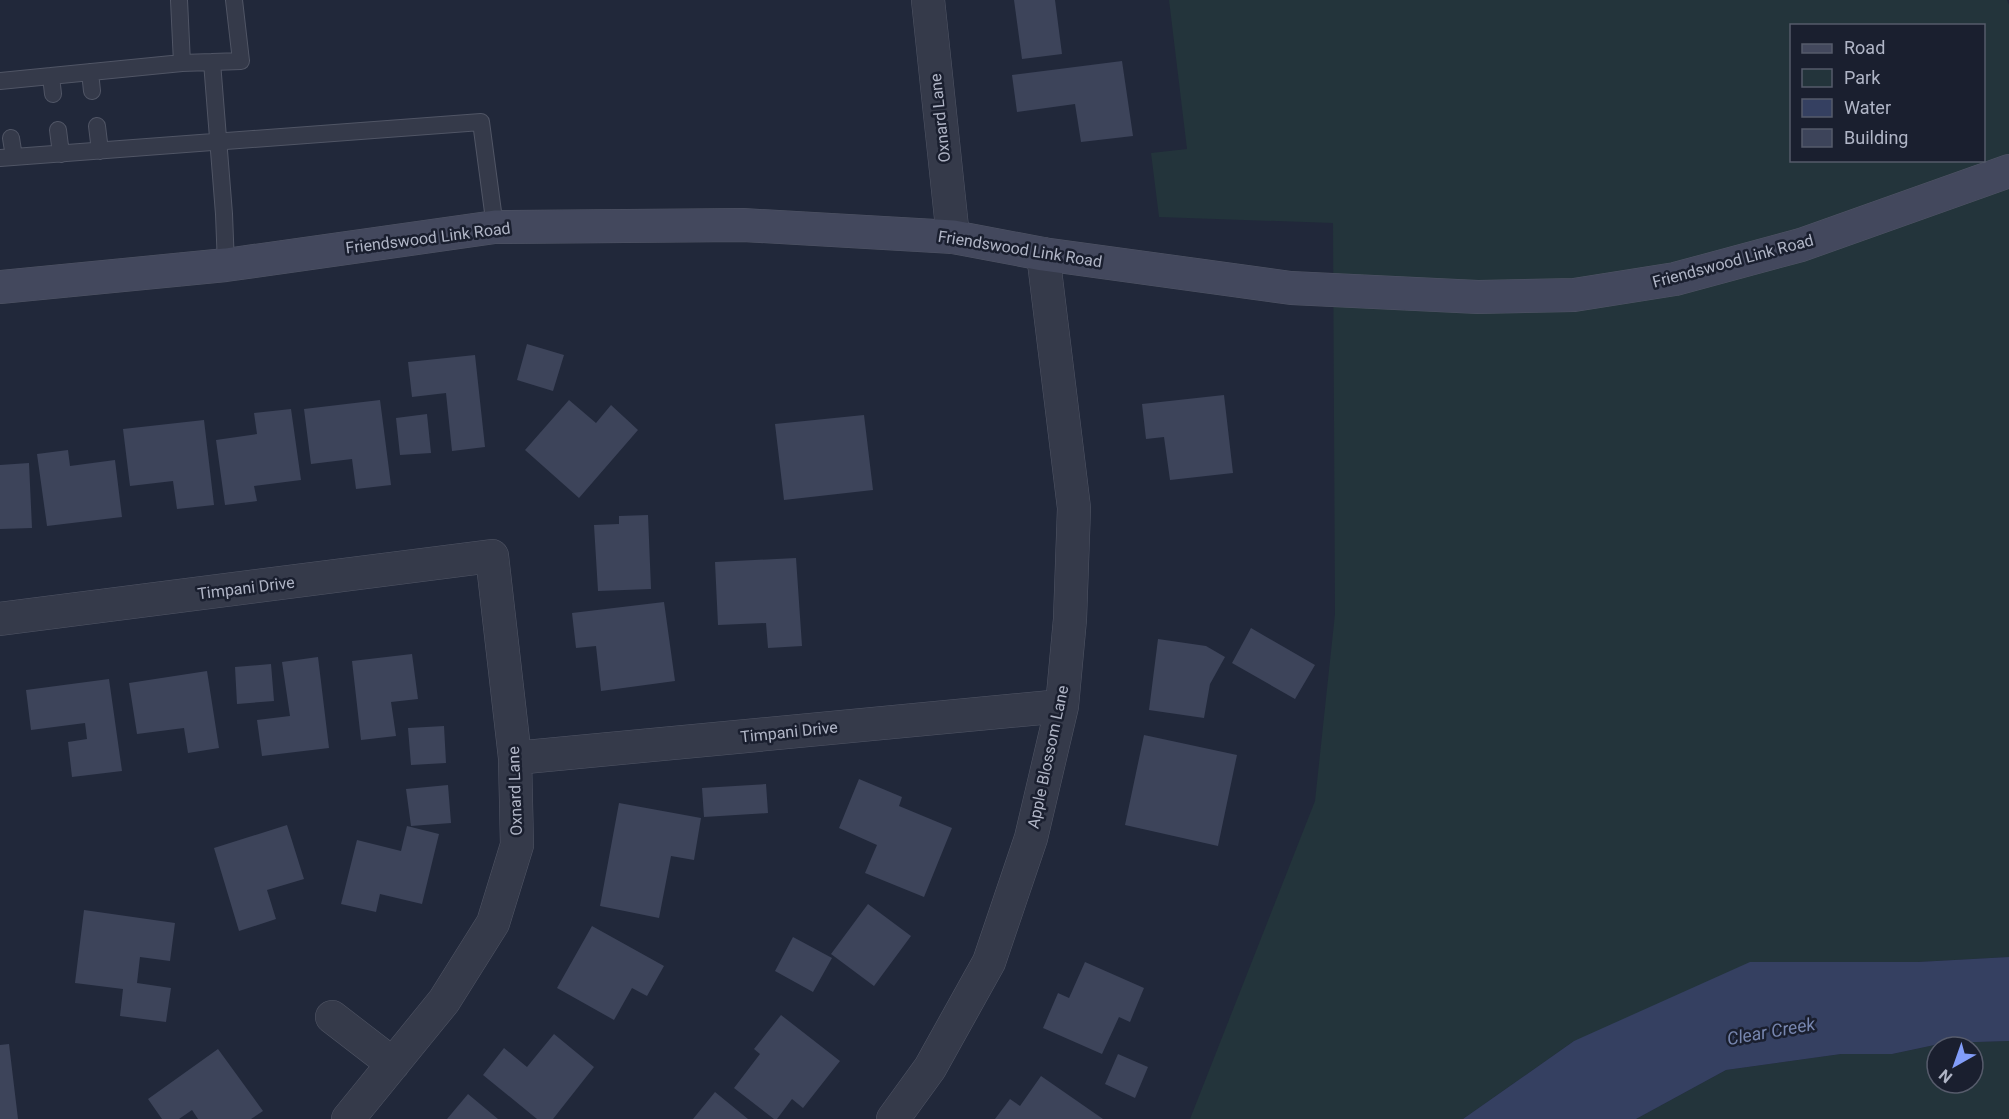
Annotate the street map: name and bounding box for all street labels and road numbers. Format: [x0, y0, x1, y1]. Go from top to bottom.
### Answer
street label: Oxnard Lane [926, 73, 954, 163]
street label: Friendswood Link Road [344, 218, 512, 258]
street label: Friendswood Link Road [937, 227, 1103, 271]
street label: Friendswood Link Road [1650, 230, 1816, 292]
street label: Timpani Drive [196, 573, 296, 603]
street label: Apple Blossom Lane [1024, 684, 1072, 830]
street label: Timpani Drive [739, 717, 839, 747]
street label: Oxnard Lane [504, 746, 526, 836]

